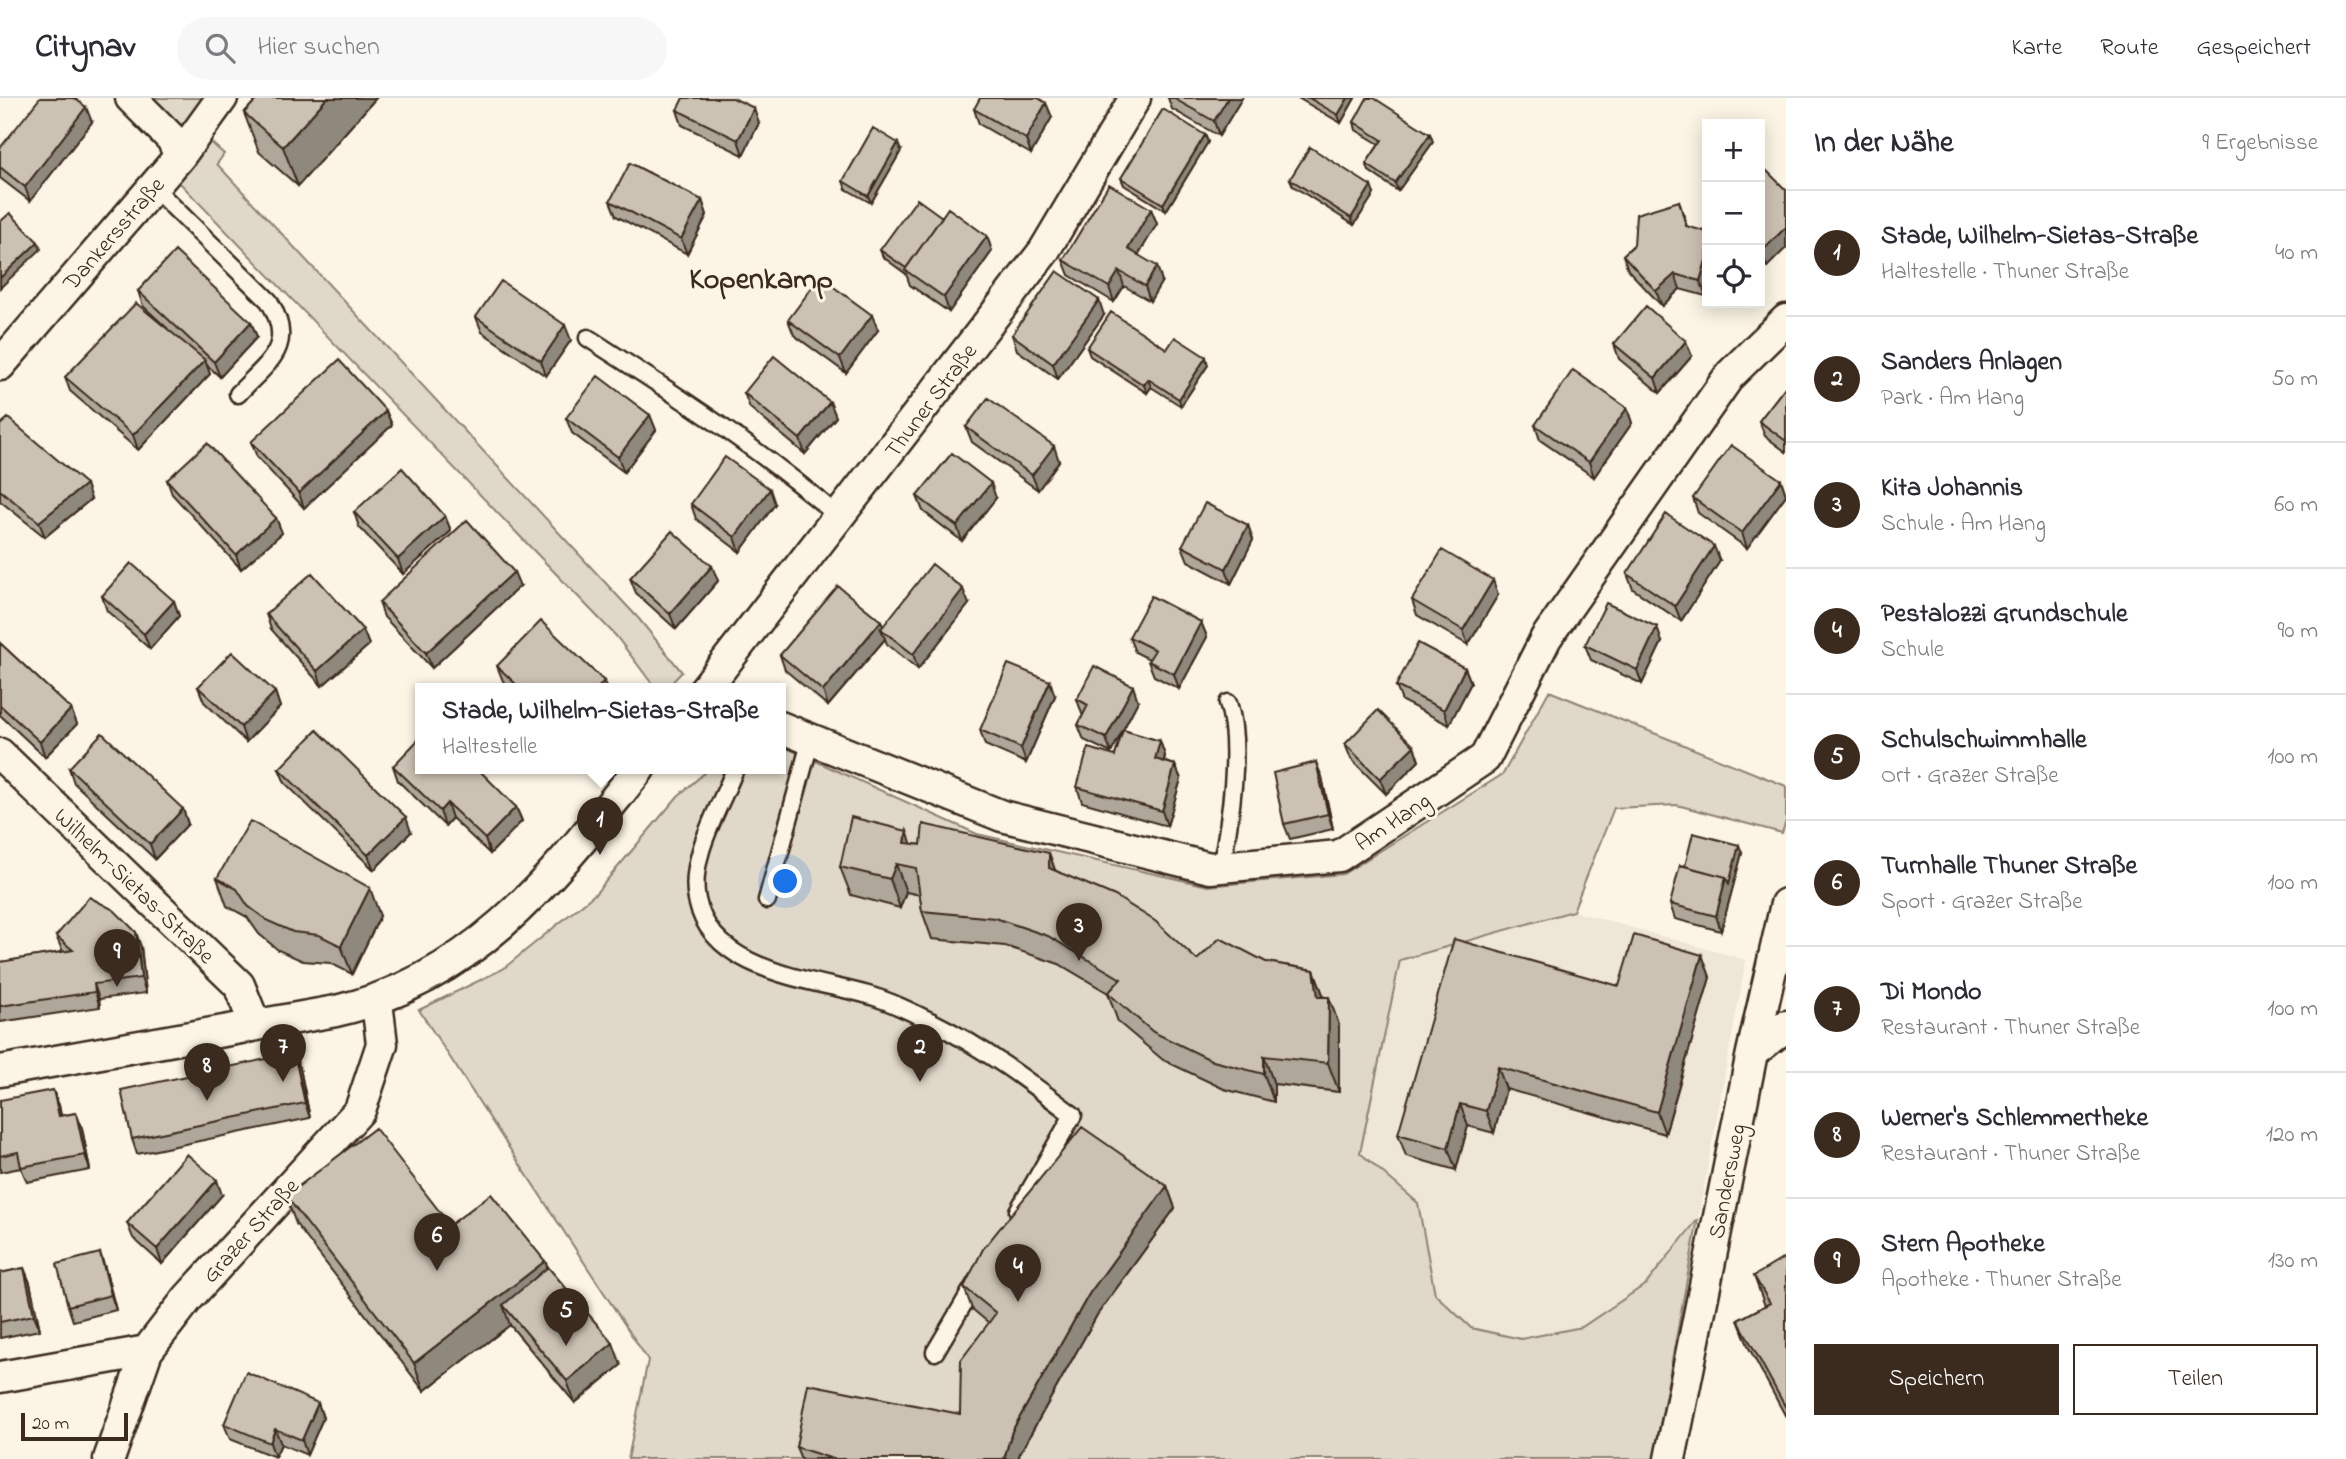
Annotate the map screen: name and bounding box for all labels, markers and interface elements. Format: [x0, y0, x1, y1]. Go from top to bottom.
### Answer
search box [177, 17, 667, 80]
text: Citynav [35, 24, 135, 72]
icon: search [201, 29, 239, 67]
text: Hier suchen [257, 29, 380, 67]
text: Karte [2011, 31, 2062, 66]
text: Route [2100, 31, 2159, 66]
text: Gespeichert [2197, 31, 2311, 66]
map controls [1702, 119, 1765, 308]
button: + [1702, 119, 1765, 182]
text: In der Nähe [1814, 122, 1954, 166]
text: 9 Ergebnisse [2202, 127, 2318, 160]
street label: Dankersstraße [55, 170, 174, 299]
button: − [1702, 182, 1765, 245]
text: Stade, Wilhelm-Sietas-Straße [1881, 218, 2198, 256]
text: 1 [1833, 237, 1841, 270]
text: 40 m [2275, 237, 2318, 270]
button: locate [1702, 245, 1765, 308]
text: Haltestelle · Thuner Straße [1881, 256, 2129, 289]
district label: Kopenkamp [689, 259, 833, 303]
street label: Thuner Straße [878, 337, 987, 466]
text: Sanders Anlagen [1881, 344, 2062, 382]
text: 2 [1831, 363, 1843, 396]
text: 50 m [2271, 363, 2318, 396]
text: Park · Am Hang [1881, 382, 2024, 415]
text: Kita Johannis [1881, 470, 2023, 508]
text: 3 [1832, 489, 1842, 522]
text: 60 m [2274, 489, 2318, 522]
text: Schule · Am Hang [1881, 508, 2046, 541]
text: Pestalozzi Grundschule [1881, 596, 2128, 634]
text: 4 [1832, 615, 1842, 648]
text: 90 m [2278, 615, 2318, 648]
text: Schule [1881, 634, 1944, 667]
popup [415, 683, 786, 774]
text: Stade, Wilhelm-Sietas-Straße [442, 693, 759, 731]
text: Schulschwimmhalle [1881, 722, 2087, 760]
text: Haltestelle [442, 731, 537, 764]
text: 5 [1830, 741, 1844, 774]
text: 100 m [2267, 741, 2318, 774]
text: Ort · Grazer Straße [1881, 760, 2059, 793]
street label: Am Hang [1349, 786, 1439, 861]
pin: 1 [577, 797, 623, 855]
street label: Wilhelm-Sietas-Straße [45, 801, 222, 973]
text: Turnhalle Thuner Straße [1881, 848, 2137, 886]
your location [768, 864, 802, 898]
text: 6 [1832, 867, 1842, 900]
text: 100 m [2267, 867, 2318, 900]
text: Sport · Grazer Straße [1881, 886, 2083, 919]
pin: 3 [1056, 903, 1102, 961]
pin: 9 [94, 929, 140, 987]
text: Di Mondo [1881, 974, 1982, 1012]
text: 7 [1832, 993, 1842, 1026]
text: 100 m [2267, 993, 2318, 1026]
text: Restaurant · Thuner Straße [1881, 1012, 2140, 1045]
pin: 7 [260, 1024, 306, 1082]
pin: 2 [897, 1024, 943, 1082]
pin: 8 [184, 1043, 230, 1101]
text: Werner's Schlemmertheke [1881, 1100, 2148, 1138]
text: 8 [1833, 1119, 1841, 1152]
text: 120 m [2266, 1119, 2318, 1152]
street label: Sandersweg [1701, 1121, 1757, 1242]
text: Restaurant · Thuner Straße [1881, 1138, 2140, 1171]
street label: Grazer Straße [196, 1171, 308, 1291]
pin: 6 [414, 1213, 460, 1271]
text: Stern Apotheke [1881, 1226, 2045, 1264]
pin: 4 [995, 1244, 1041, 1302]
text: 9 [1834, 1245, 1840, 1278]
text: 130 m [2268, 1245, 2318, 1278]
text: Apotheke · Thuner Straße [1881, 1264, 2121, 1297]
pin: 5 [543, 1288, 589, 1346]
button: Speichern [1814, 1344, 2059, 1415]
button: Teilen [2073, 1344, 2318, 1415]
scale bar [21, 1410, 128, 1442]
text: 20 m [32, 1411, 69, 1438]

